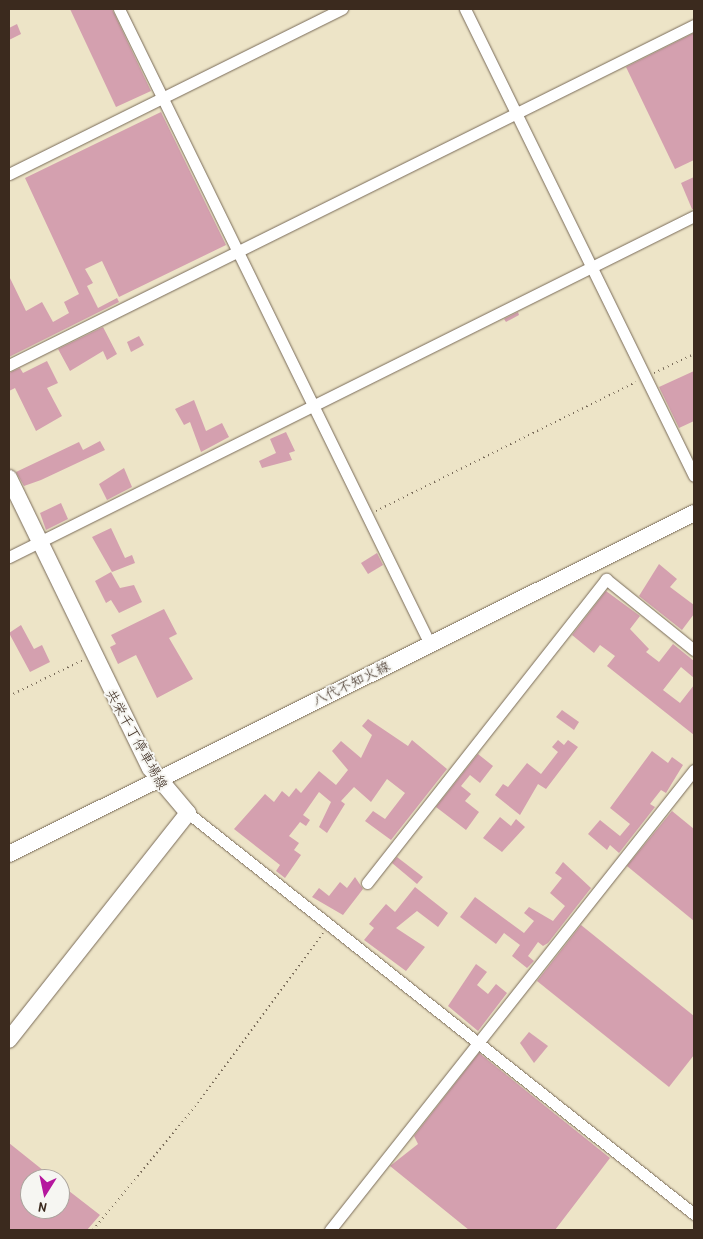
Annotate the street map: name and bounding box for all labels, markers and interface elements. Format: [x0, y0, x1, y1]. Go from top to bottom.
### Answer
street label: 八代不知火線 [310, 657, 392, 709]
street label: 共栄千丁停車場線 [103, 686, 171, 792]
north arrow [20, 1169, 70, 1219]
text: N [37, 1198, 48, 1218]

